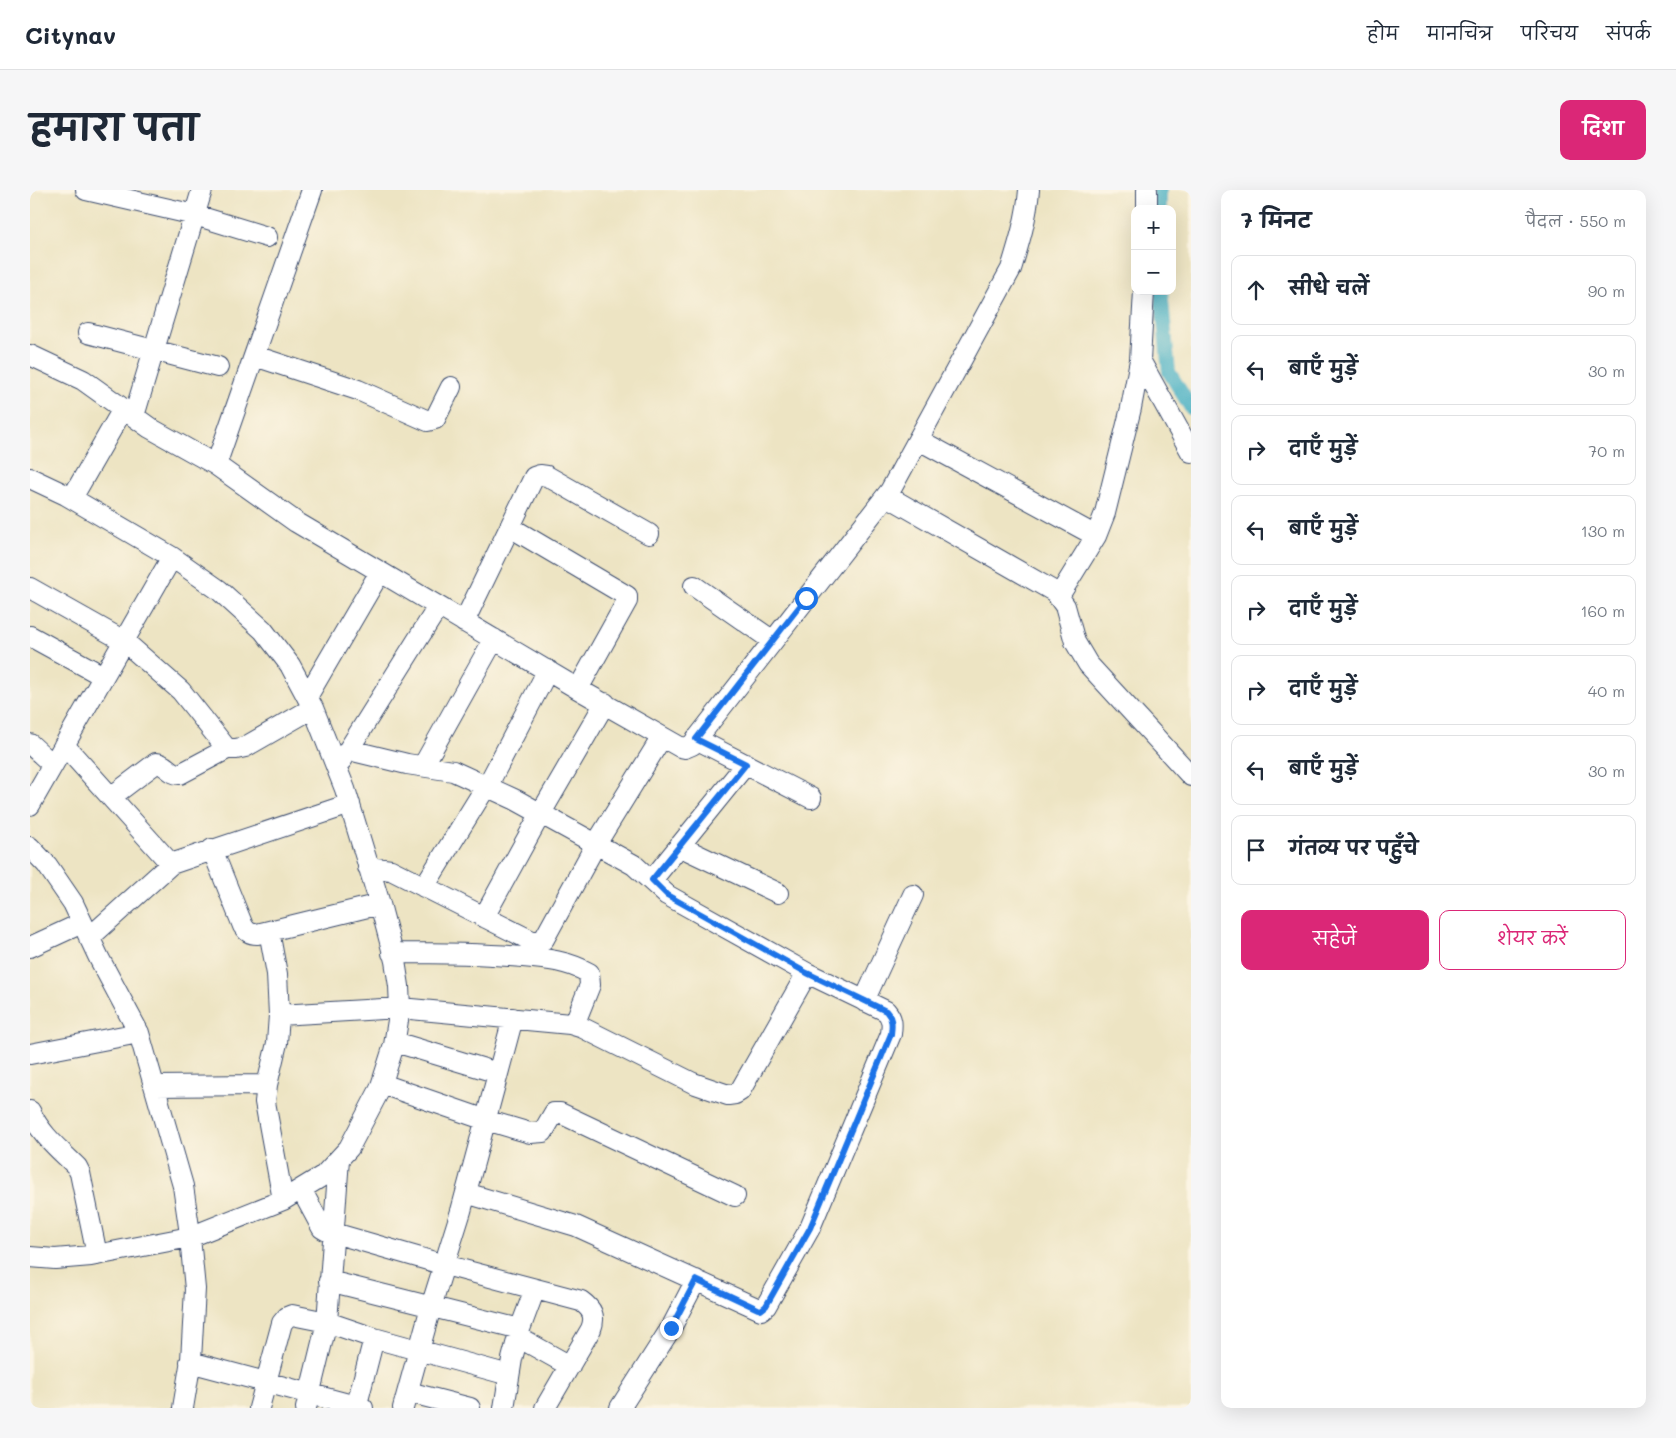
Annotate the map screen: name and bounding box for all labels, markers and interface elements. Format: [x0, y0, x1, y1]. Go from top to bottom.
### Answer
text: Citynav [25, 19, 116, 50]
text: होम [1367, 21, 1399, 45]
text: मानचित्र [1427, 21, 1493, 45]
text: परिचय [1521, 21, 1578, 45]
text: संपर्क [1606, 21, 1651, 45]
button: दिशा [1560, 100, 1646, 160]
text: हमारा पता [30, 103, 198, 149]
map controls [1131, 205, 1176, 295]
button: + [1131, 205, 1176, 250]
text: 7 मिनट [1241, 206, 1311, 233]
text: पैदल · 550 m [1525, 210, 1626, 231]
button: − [1131, 250, 1176, 295]
text: सीधे चलें [1289, 275, 1369, 300]
icon: ahead [1242, 276, 1270, 304]
text: 90 m [1588, 280, 1625, 301]
text: बाएँ मुड़ें [1289, 355, 1358, 380]
icon: left [1242, 356, 1270, 384]
text: 30 m [1588, 360, 1625, 381]
text: दाएँ मुड़ें [1289, 435, 1357, 460]
icon: right [1242, 436, 1270, 464]
text: 70 m [1588, 440, 1625, 461]
text: बाएँ मुड़ें [1289, 515, 1358, 540]
icon: left [1242, 516, 1270, 544]
text: 130 m [1581, 520, 1625, 541]
route start [795, 587, 818, 610]
text: दाएँ मुड़ें [1289, 595, 1357, 620]
icon: right [1242, 596, 1270, 624]
text: 160 m [1580, 600, 1625, 621]
text: दाएँ मुड़ें [1289, 675, 1357, 700]
icon: right [1242, 676, 1270, 704]
text: 40 m [1588, 680, 1625, 701]
text: बाएँ मुड़ें [1289, 755, 1358, 780]
icon: left [1242, 756, 1270, 784]
text: 30 m [1588, 760, 1625, 781]
text: गंतव्य पर पहुँचे [1289, 835, 1418, 860]
icon: arrive [1242, 836, 1270, 864]
button: सहेजें [1241, 910, 1429, 970]
button: शेयर करें [1439, 910, 1626, 970]
route end [660, 1317, 683, 1340]

